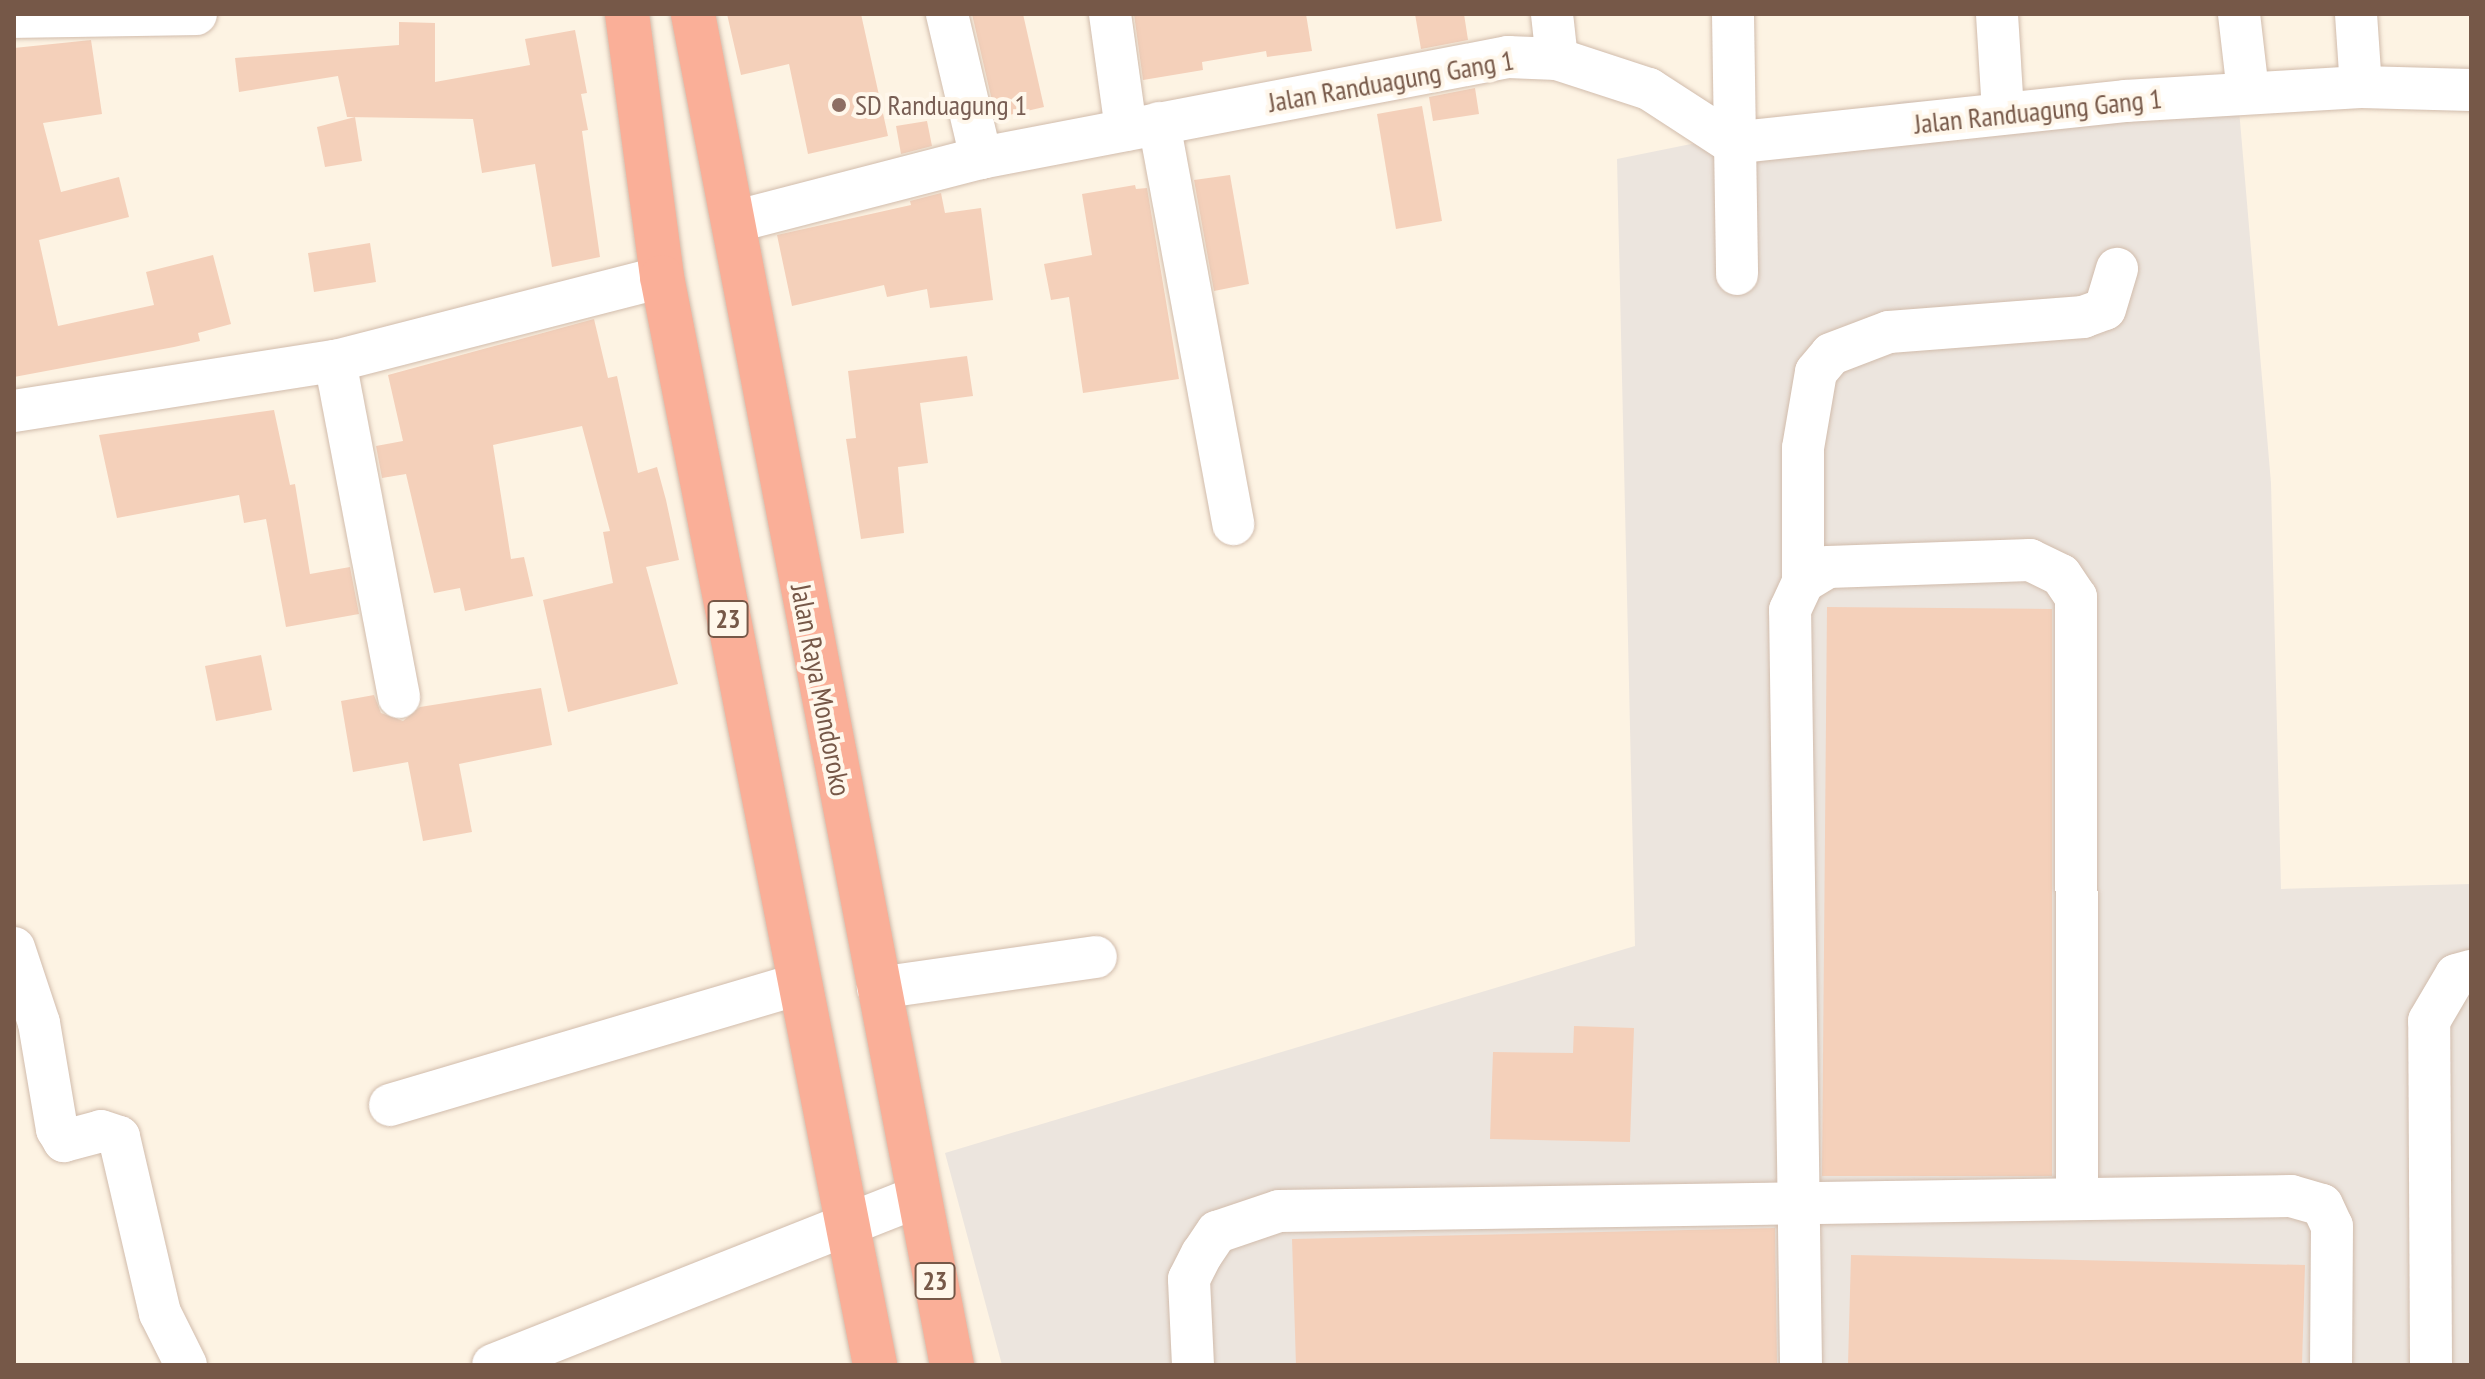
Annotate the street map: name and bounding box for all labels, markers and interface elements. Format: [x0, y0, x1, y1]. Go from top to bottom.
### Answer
street label: Jalan Randuagung Gang 1 [1266, 43, 1516, 119]
street label: Jalan Randuagung Gang 1 [1913, 81, 2163, 141]
place label: SD Randuagung 1 [855, 88, 1027, 122]
marker: SD Randuagung 1 [830, 96, 848, 114]
street label: Jalan Raya Mondoroko [784, 581, 858, 799]
road number: 23 [706, 597, 750, 641]
road number: 23 [913, 1259, 957, 1303]

